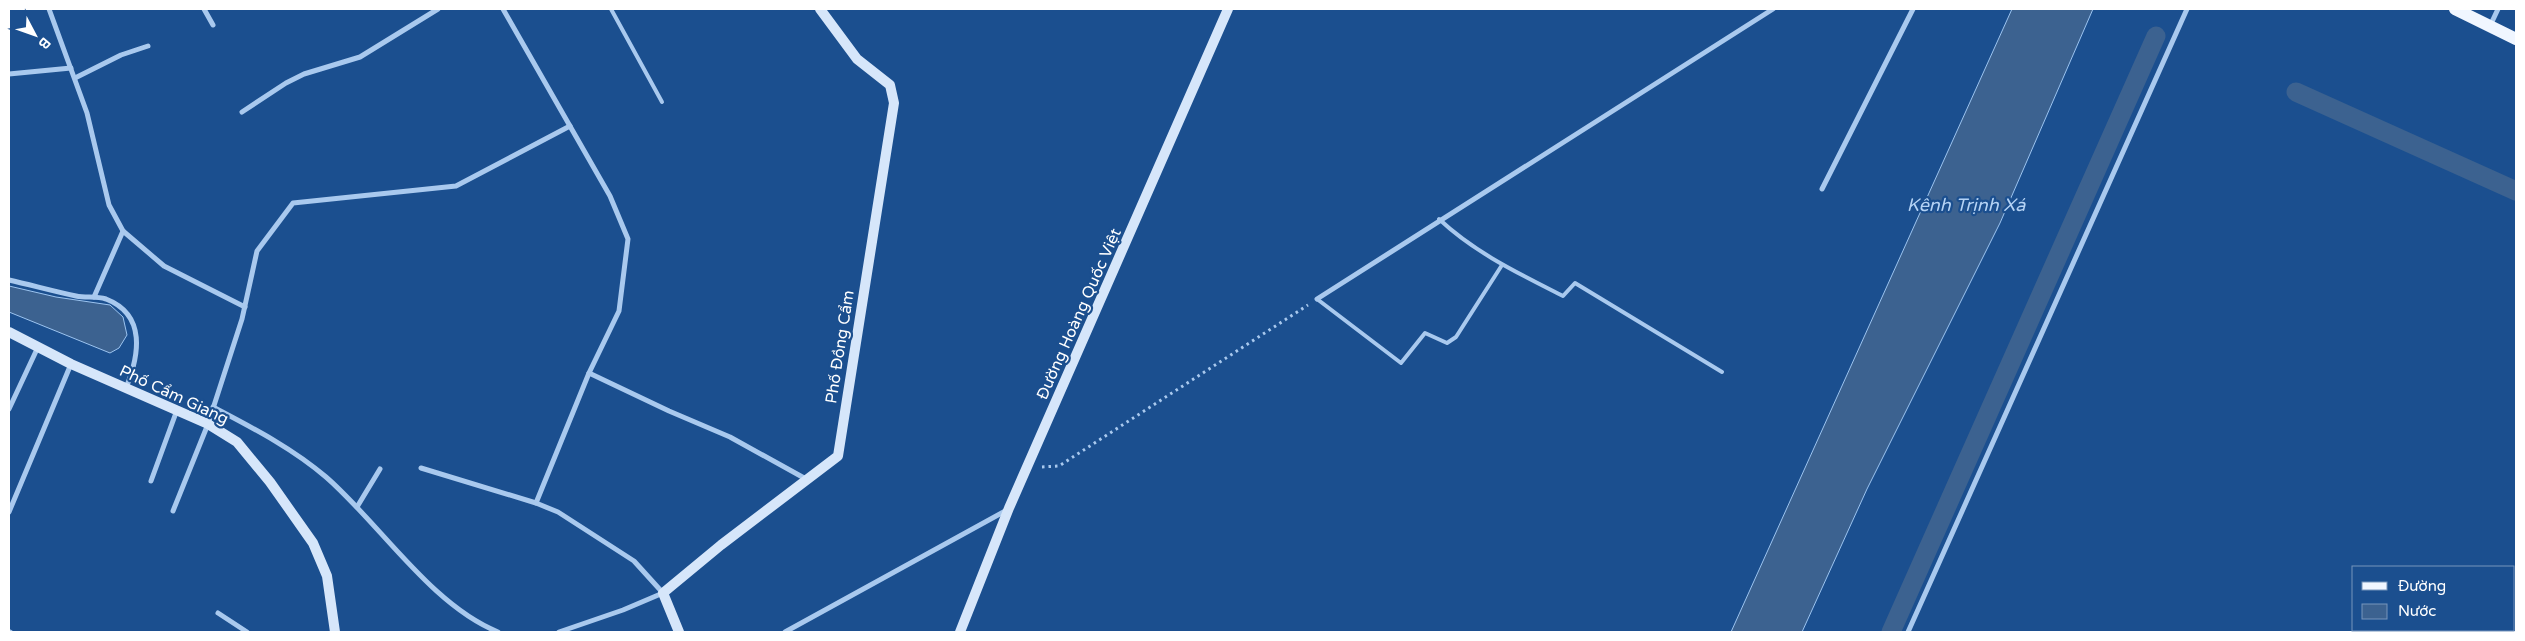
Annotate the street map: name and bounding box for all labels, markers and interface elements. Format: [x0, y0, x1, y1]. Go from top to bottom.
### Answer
north arrow [10, 10, 60, 60]
text: B [35, 34, 54, 53]
water label: Kênh Trịnh Xá [1907, 194, 2026, 216]
street label: Đường Hoàng Quốc Việt [1032, 225, 1126, 403]
street label: Phố Đồng Cẩm [821, 289, 859, 405]
street label: Phố Cẩm Giang [116, 361, 232, 429]
legend [2352, 566, 2515, 631]
text: Đường [2398, 577, 2446, 595]
text: Nước [2398, 602, 2436, 620]

